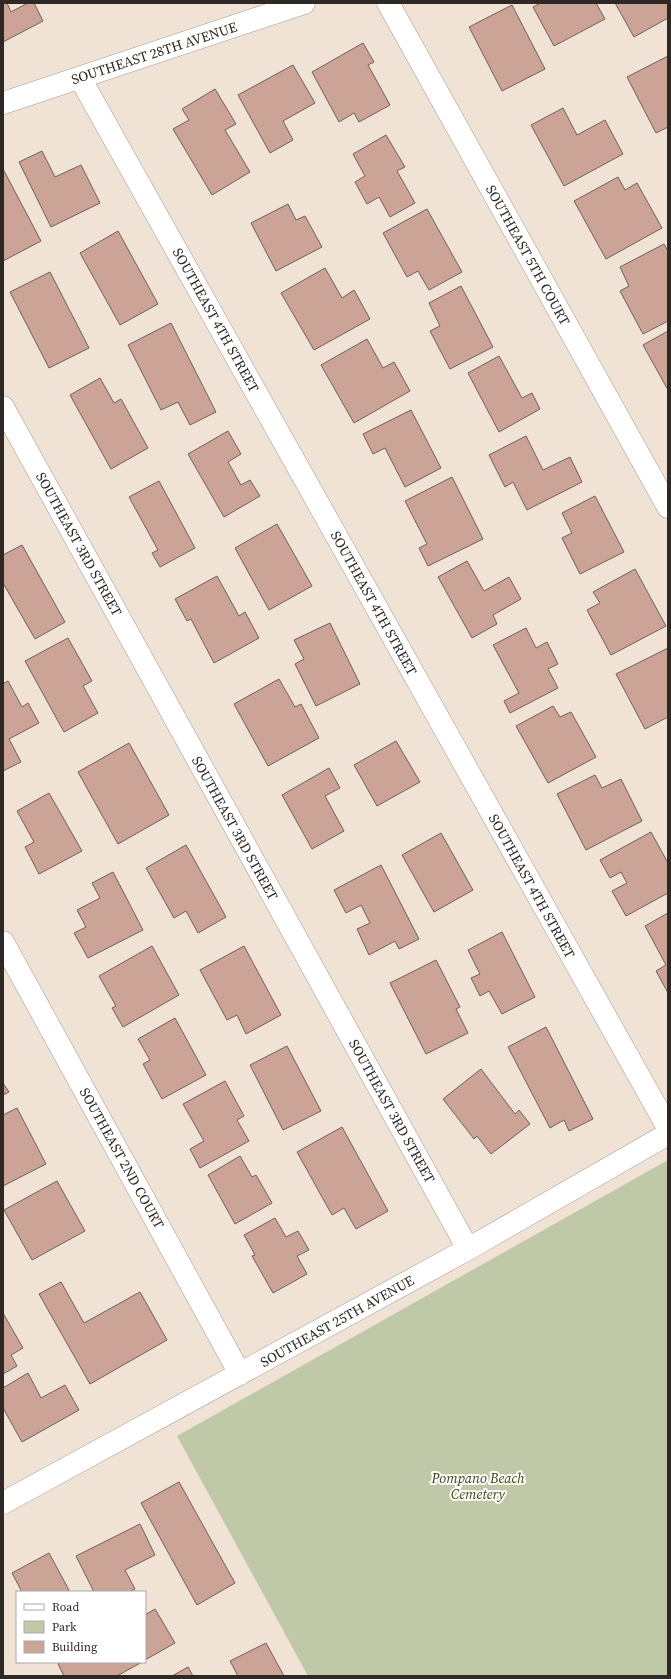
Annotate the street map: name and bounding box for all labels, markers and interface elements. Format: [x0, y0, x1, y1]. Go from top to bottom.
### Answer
street label: SOUTHEAST 28TH AVENUE [69, 17, 239, 89]
street label: SOUTHEAST 5TH COURT [481, 181, 575, 329]
street label: SOUTHEAST 4TH STREET [168, 244, 264, 396]
street label: SOUTHEAST 3RD STREET [31, 468, 127, 620]
street label: SOUTHEAST 4TH STREET [326, 527, 422, 679]
street label: SOUTHEAST 3RD STREET [187, 752, 283, 904]
street label: SOUTHEAST 4TH STREET [484, 810, 580, 962]
street label: SOUTHEAST 3RD STREET [344, 1035, 440, 1187]
street label: SOUTHEAST 2ND COURT [75, 1084, 169, 1233]
street label: SOUTHEAST 25TH AVENUE [256, 1270, 418, 1372]
park label: Pompano Beach Cemetery [430, 1468, 525, 1504]
legend [16, 1591, 146, 1663]
text: Road [52, 1599, 79, 1615]
text: Park [52, 1619, 77, 1635]
text: Building [52, 1639, 97, 1655]

